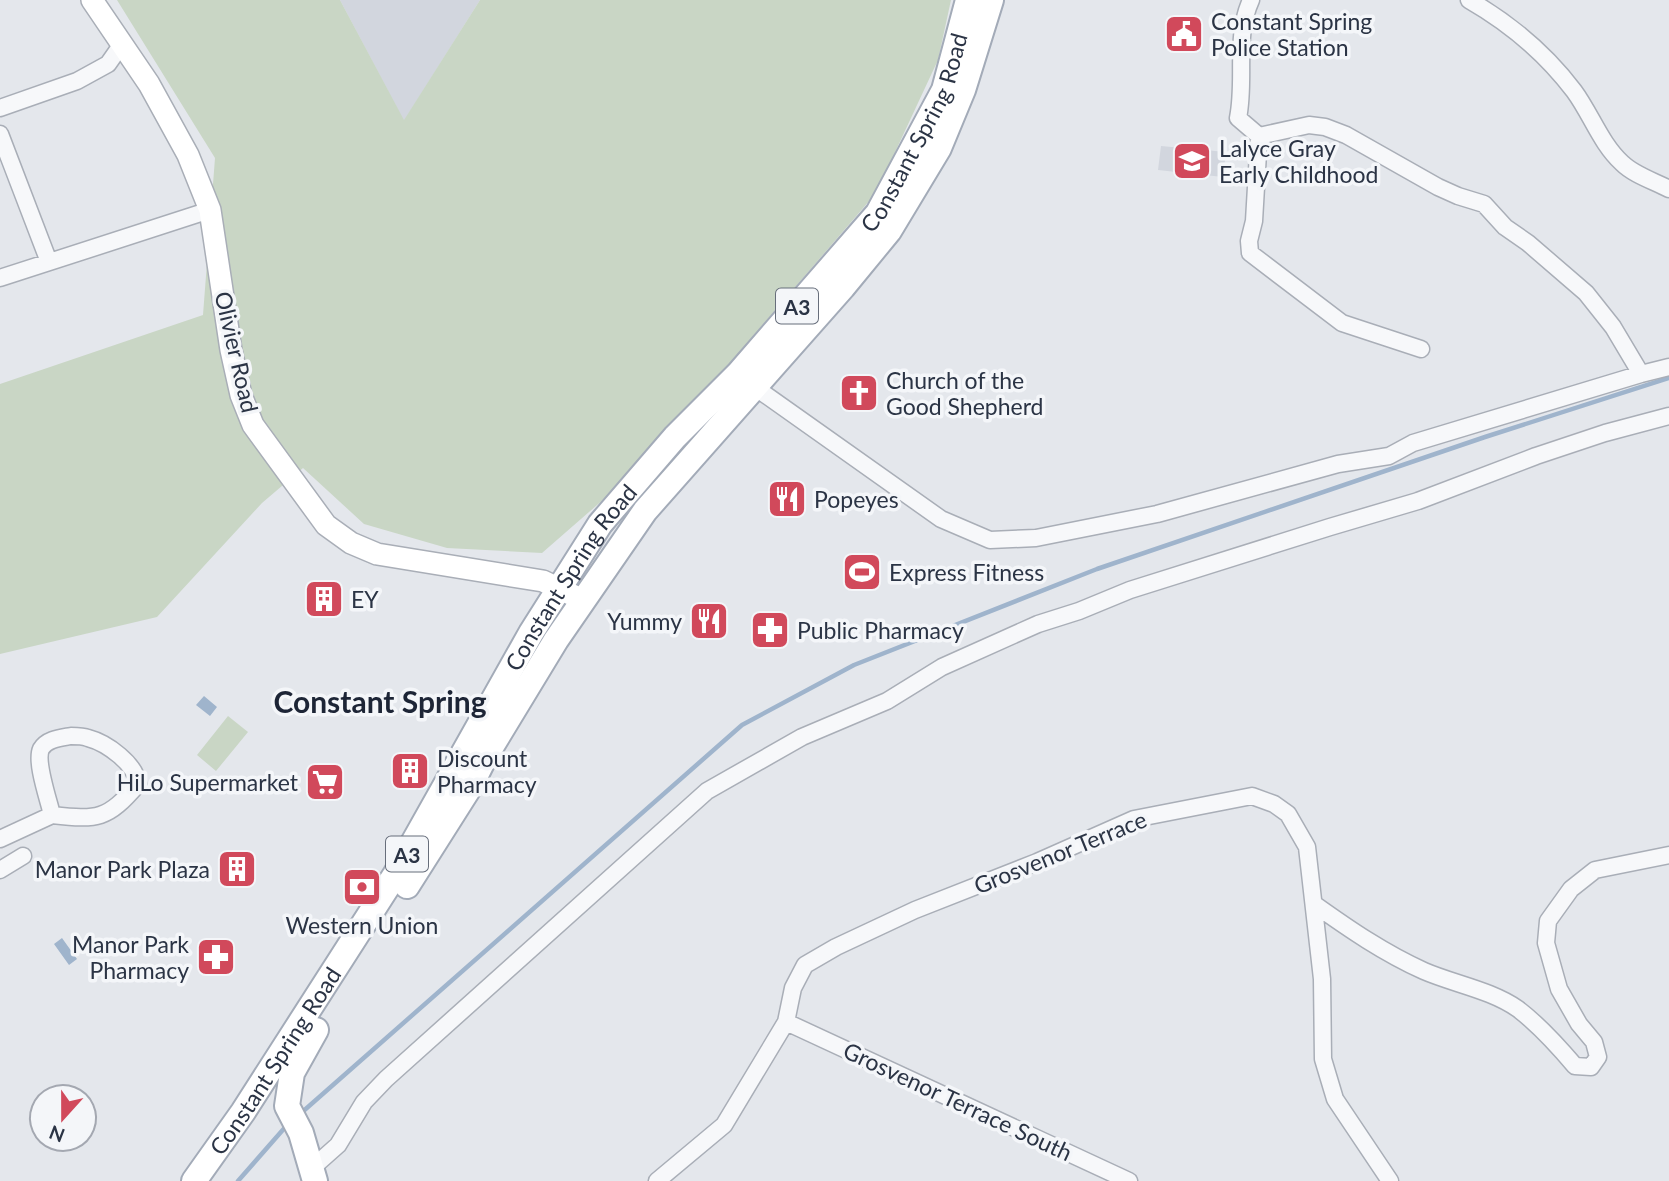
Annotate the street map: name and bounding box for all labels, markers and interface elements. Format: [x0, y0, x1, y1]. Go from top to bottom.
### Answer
place label: Constant Spring Police Station [1211, 7, 1372, 61]
public building icon: Constant Spring Police Station [1163, 13, 1205, 55]
street label: Constant Spring Road [854, 30, 973, 237]
place label: Lalyce Gray Early Childhood [1219, 134, 1378, 188]
school or university icon: Lalyce Gray Early Childhood [1171, 140, 1213, 182]
road number: A3 [776, 288, 818, 324]
street label: Olivier Road [209, 289, 265, 415]
place label: Church of the Good Shepherd [886, 366, 1043, 420]
church icon: Church of the Good Shepherd [838, 372, 880, 414]
street label: Constant Spring Road [499, 478, 642, 676]
restaurant icon: Popeyes [766, 478, 808, 520]
place label: Popeyes [814, 485, 899, 513]
sports icon: Express Fitness [841, 551, 883, 593]
place label: Express Fitness [889, 558, 1044, 586]
building icon: EY [303, 578, 345, 620]
place label: EY [351, 585, 379, 613]
restaurant icon: Yummy [688, 600, 730, 642]
place label: Yummy [607, 607, 682, 635]
pharmacy icon: Public Pharmacy [749, 609, 791, 651]
place label: Public Pharmacy [797, 616, 964, 644]
district label: Constant Spring [273, 683, 487, 719]
place label: Discount Pharmacy [437, 744, 537, 798]
building icon: Discount Pharmacy [389, 750, 431, 792]
supermarket icon: HiLo Supermarket [304, 761, 346, 803]
place label: HiLo Supermarket [117, 768, 299, 796]
street label: Grosvenor Terrace [970, 805, 1150, 899]
road number: A3 [386, 836, 428, 872]
building icon: Manor Park Plaza [216, 848, 258, 890]
place label: Manor Park Plaza [35, 855, 210, 883]
bank icon: Western Union [341, 866, 383, 908]
place label: Western Union [286, 911, 438, 939]
place label: Manor Park Pharmacy [72, 930, 189, 984]
pharmacy icon: Manor Park Pharmacy [195, 936, 237, 978]
street label: Constant Spring Road [203, 962, 346, 1160]
street label: Grosvenor Terrace South [839, 1036, 1077, 1166]
north arrow [28, 1083, 98, 1153]
text: N [46, 1121, 68, 1148]

